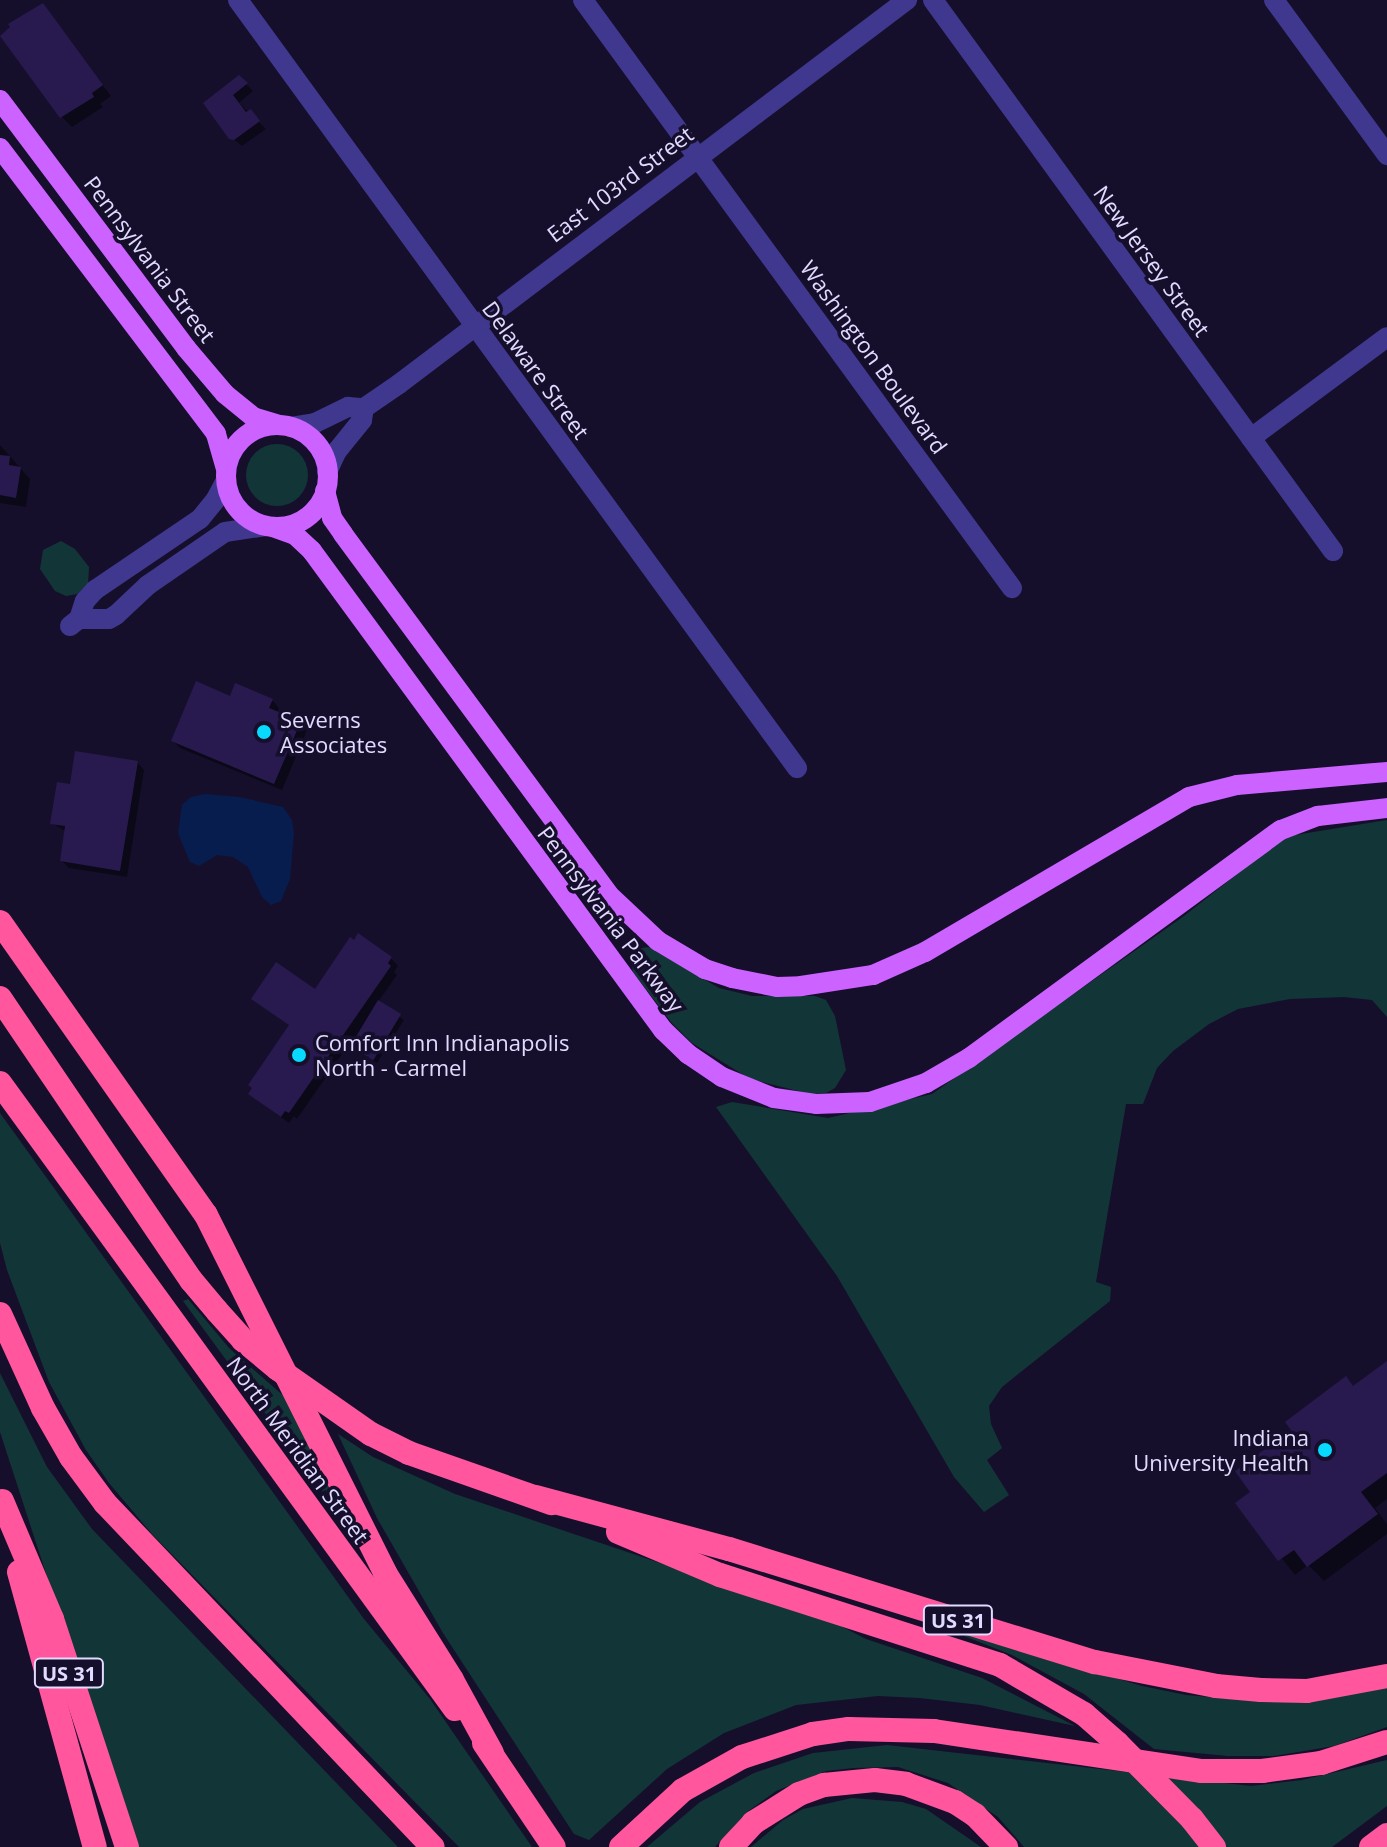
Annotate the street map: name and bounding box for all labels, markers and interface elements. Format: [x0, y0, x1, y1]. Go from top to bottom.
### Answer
street label: East 103rd Street [542, 121, 698, 247]
street label: Pennsylvania Street [79, 171, 221, 347]
street label: New Jersey Street [1088, 180, 1216, 342]
street label: Washington Boulevard [795, 255, 953, 459]
street label: Delaware Street [477, 296, 595, 444]
place label: Severns Associates [280, 706, 387, 758]
marker: Severns Associates [255, 723, 273, 741]
street label: Pennsylvania Parkway [532, 821, 690, 1017]
place label: Comfort Inn Indianapolis North - Carmel [315, 1029, 569, 1080]
marker: Comfort Inn Indianapolis North - Carmel [290, 1046, 308, 1064]
street label: North Meridian Street [221, 1351, 375, 1549]
place label: Indiana University Health [1133, 1424, 1309, 1476]
marker: Indiana University Health [1316, 1441, 1334, 1459]
road number: US 31 [922, 1604, 994, 1636]
road number: US 31 [33, 1657, 105, 1689]

